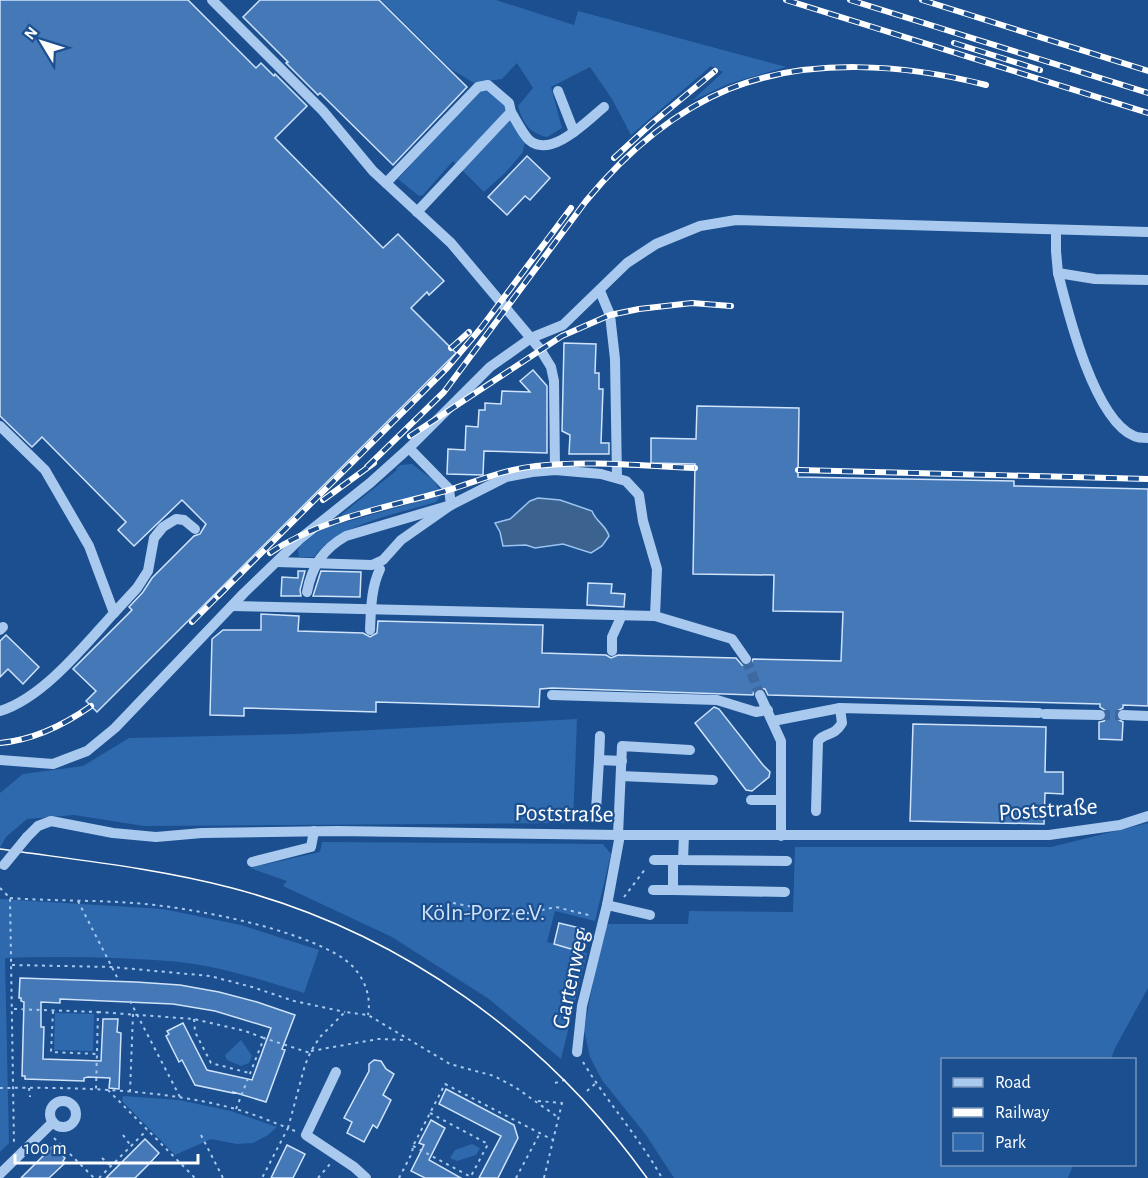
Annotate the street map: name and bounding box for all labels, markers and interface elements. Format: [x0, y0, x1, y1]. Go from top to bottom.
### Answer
north arrow [12, 12, 72, 72]
text: N [21, 24, 41, 43]
street label: Poststraße [998, 795, 1098, 825]
street label: Poststraße [514, 801, 614, 827]
park label: Köln-Porz e.V. [421, 901, 545, 925]
street label: Gartenweg [549, 927, 593, 1031]
legend [941, 1058, 1136, 1166]
text: Road [995, 1074, 1031, 1092]
text: Railway [995, 1104, 1050, 1122]
scale bar [15, 1127, 198, 1165]
text: Park [995, 1134, 1027, 1152]
text: 100 m [24, 1140, 67, 1158]

